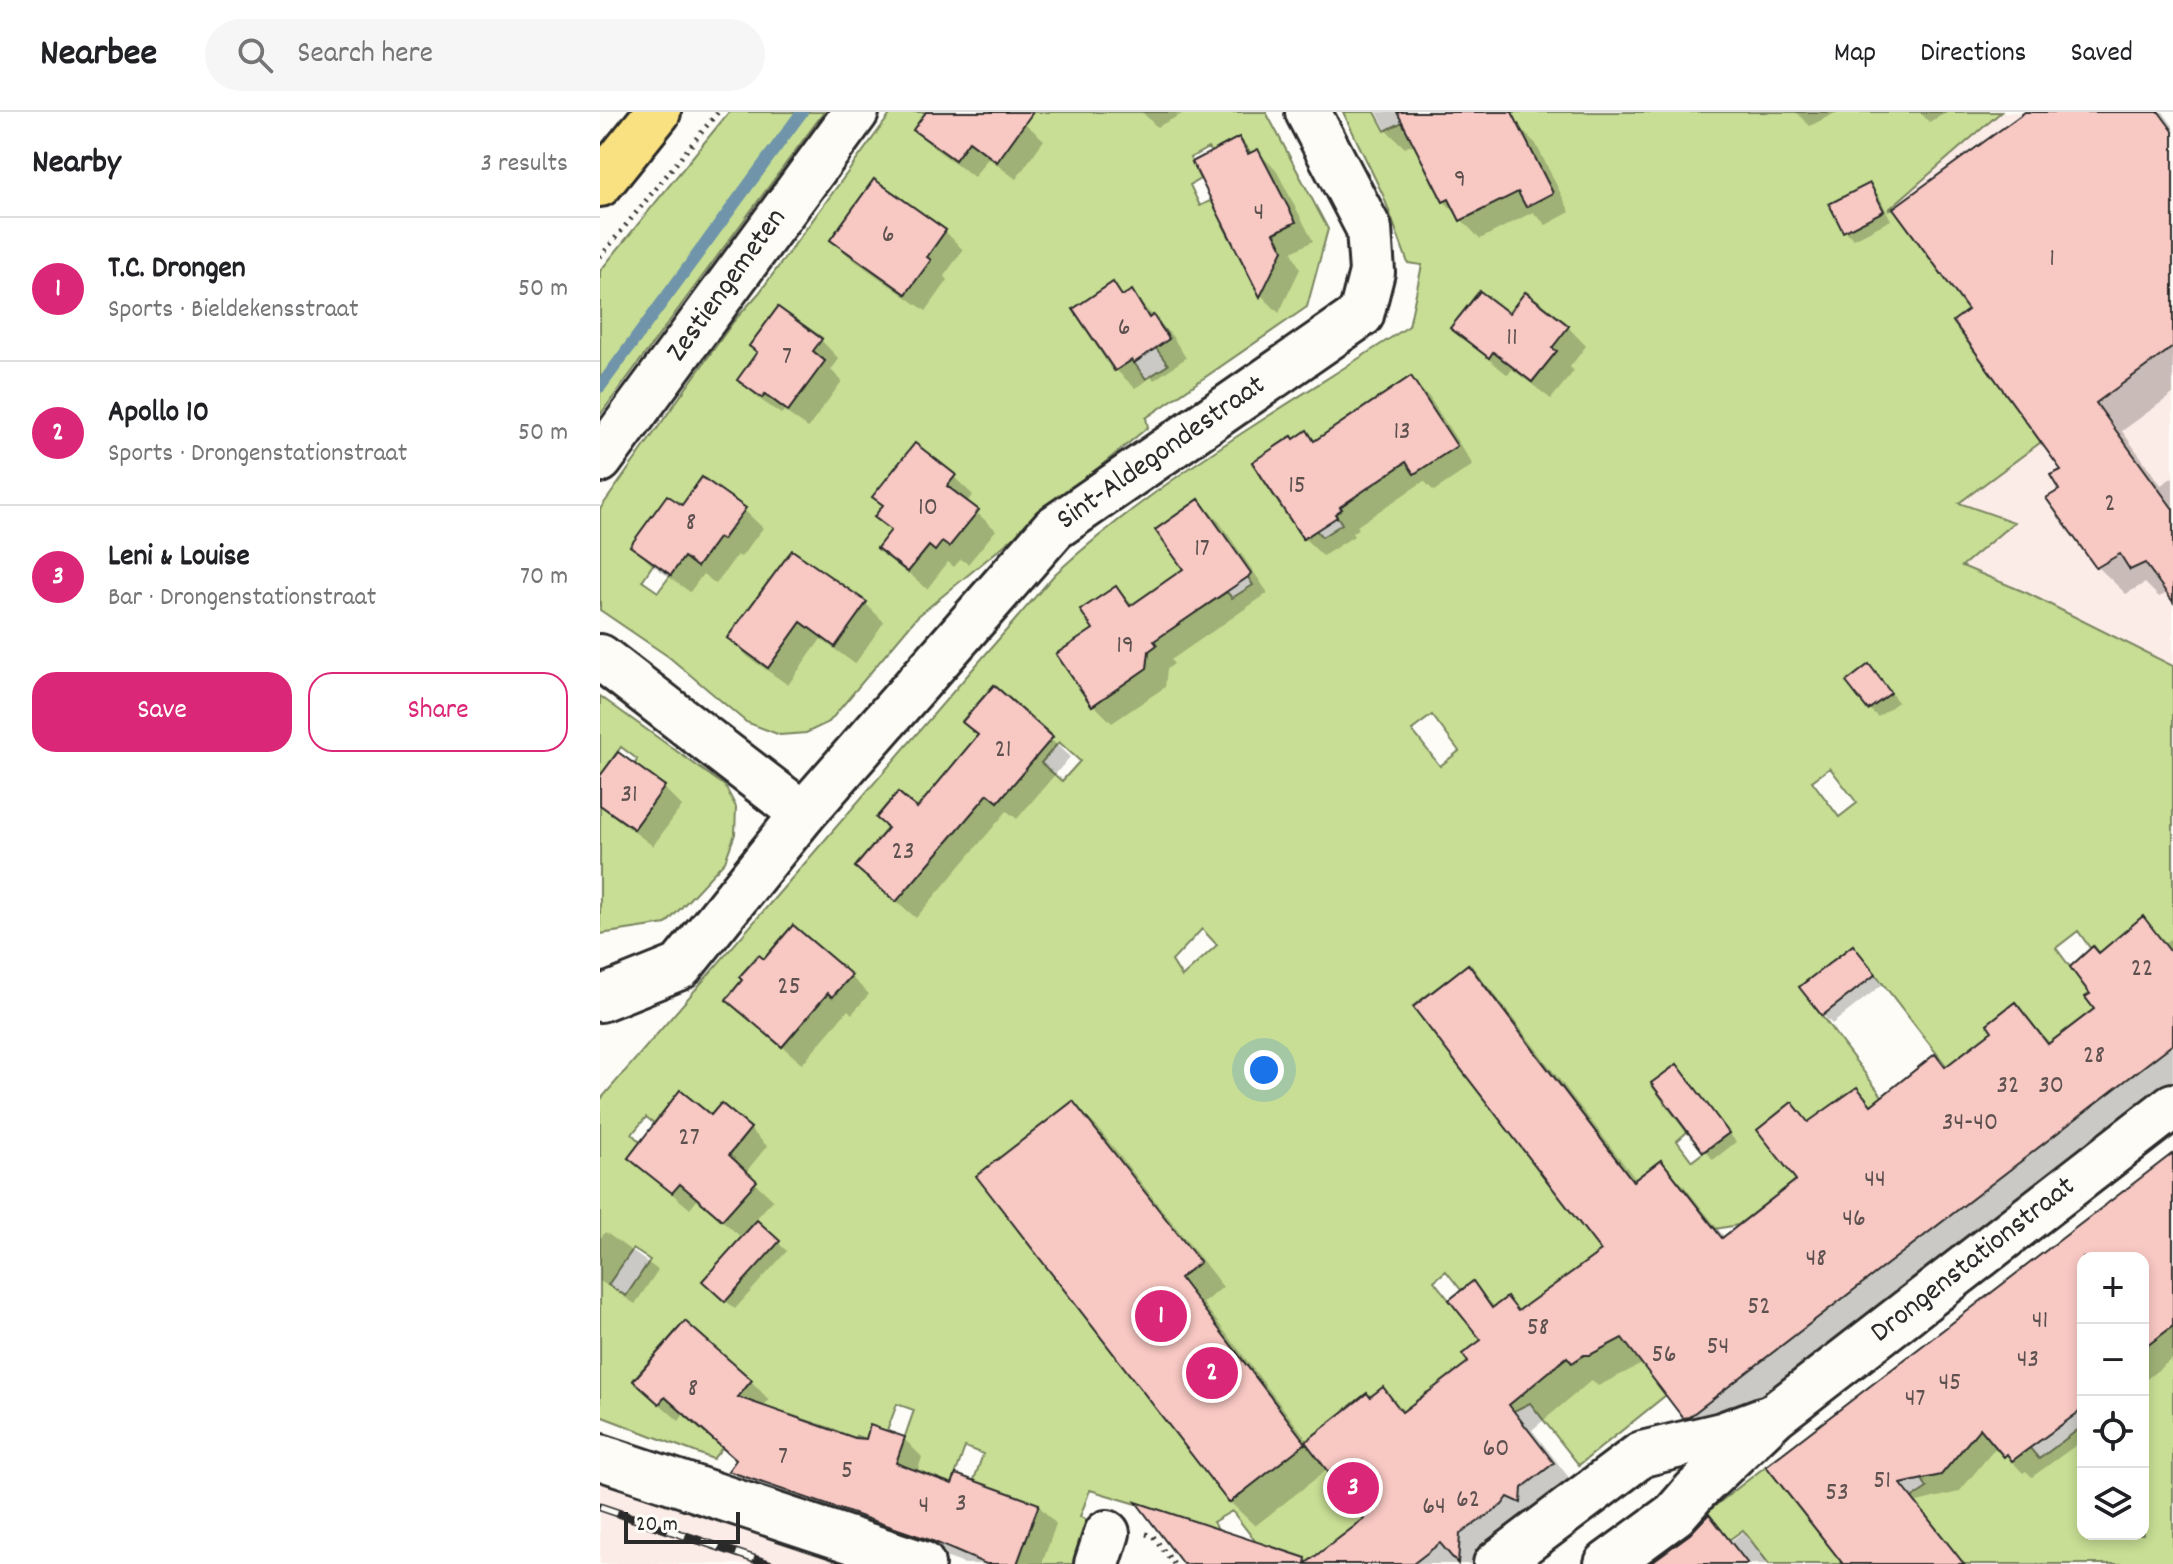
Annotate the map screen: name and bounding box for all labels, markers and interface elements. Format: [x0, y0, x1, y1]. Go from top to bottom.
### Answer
search box [205, 19, 765, 91]
text: Nearbee [40, 28, 157, 83]
icon: search [233, 33, 277, 77]
text: Search here [297, 34, 433, 77]
text: Map [1834, 35, 1876, 75]
text: Directions [1920, 35, 2026, 75]
text: Saved [2070, 35, 2133, 75]
text: Nearby [32, 140, 121, 189]
text: 3 results [481, 146, 568, 183]
house number: 9 [1454, 162, 1466, 199]
house number: 4 [1254, 195, 1264, 232]
street label: Zestiengemeten [657, 200, 799, 372]
house number: 6 [882, 217, 894, 254]
house number: 1 [2049, 241, 2055, 278]
text: T.C. Drongen [108, 249, 246, 292]
text: 1 [55, 271, 61, 308]
text: 50 m [518, 271, 568, 308]
text: Sports · Bieldekensstraat [108, 292, 359, 329]
house number: 6 [1118, 310, 1130, 347]
house number: 11 [1506, 320, 1518, 357]
house number: 7 [782, 339, 792, 376]
street label: Sint-Aldegondestraat [1049, 366, 1275, 542]
text: Apollo 10 [108, 393, 209, 436]
house number: 13 [1393, 414, 1411, 451]
text: 2 [52, 415, 64, 452]
text: 50 m [518, 415, 568, 452]
text: Sports · Drongenstationstraat [108, 436, 407, 473]
house number: 15 [1288, 468, 1306, 505]
house number: 2 [2104, 486, 2116, 523]
house number: 10 [918, 490, 938, 527]
house number: 8 [686, 505, 696, 542]
house number: 17 [1194, 531, 1210, 568]
text: Leni & Louise [108, 537, 250, 580]
text: 3 [52, 559, 64, 596]
text: 70 m [520, 559, 568, 596]
text: Bar · Drongenstationstraat [108, 580, 376, 617]
house number: 19 [1116, 628, 1134, 665]
button: Save [32, 672, 292, 752]
button: Share [308, 672, 568, 752]
house number: 21 [994, 732, 1012, 769]
house number: 31 [620, 777, 638, 814]
house number: 23 [892, 834, 914, 871]
house number: 22 [2131, 951, 2153, 988]
house number: 25 [777, 969, 801, 1006]
house number: 28 [2083, 1038, 2105, 1075]
your location [1244, 1050, 1284, 1090]
house number: 32 [1997, 1068, 2019, 1105]
house number: 30 [2038, 1068, 2064, 1105]
house number: 34-40 [1942, 1105, 1998, 1142]
house number: 27 [678, 1120, 700, 1157]
house number: 44 [1864, 1162, 1886, 1199]
street label: Drongenstationstraat [1862, 1167, 2086, 1355]
house number: 46 [1842, 1201, 1866, 1238]
house number: 48 [1805, 1241, 1827, 1278]
map controls [2077, 1252, 2149, 1540]
button: + [2077, 1252, 2149, 1324]
pin: 1 [1135, 1286, 1187, 1346]
house number: 52 [1747, 1289, 1771, 1326]
house number: 41 [2032, 1303, 2048, 1340]
house number: 58 [1527, 1310, 1549, 1347]
button: − [2077, 1324, 2149, 1396]
house number: 54 [1707, 1329, 1729, 1366]
house number: 56 [1652, 1337, 1676, 1374]
house number: 43 [2017, 1342, 2039, 1379]
pin: 2 [1186, 1343, 1238, 1403]
house number: 45 [1939, 1365, 1961, 1402]
house number: 8 [688, 1371, 698, 1408]
house number: 47 [1905, 1381, 1925, 1418]
button: locate [2077, 1396, 2149, 1468]
house number: 60 [1483, 1431, 1509, 1468]
house number: 7 [778, 1439, 788, 1476]
house number: 5 [841, 1453, 853, 1490]
pin: 3 [1327, 1458, 1379, 1518]
house number: 51 [1873, 1463, 1891, 1500]
button: layers [2077, 1468, 2149, 1540]
house number: 53 [1825, 1475, 1849, 1512]
house number: 62 [1456, 1482, 1480, 1519]
house number: 3 [955, 1486, 967, 1523]
house number: 4 [919, 1488, 929, 1525]
house number: 64 [1422, 1489, 1446, 1526]
scale bar [624, 1508, 740, 1544]
text: 20 m [636, 1510, 678, 1541]

